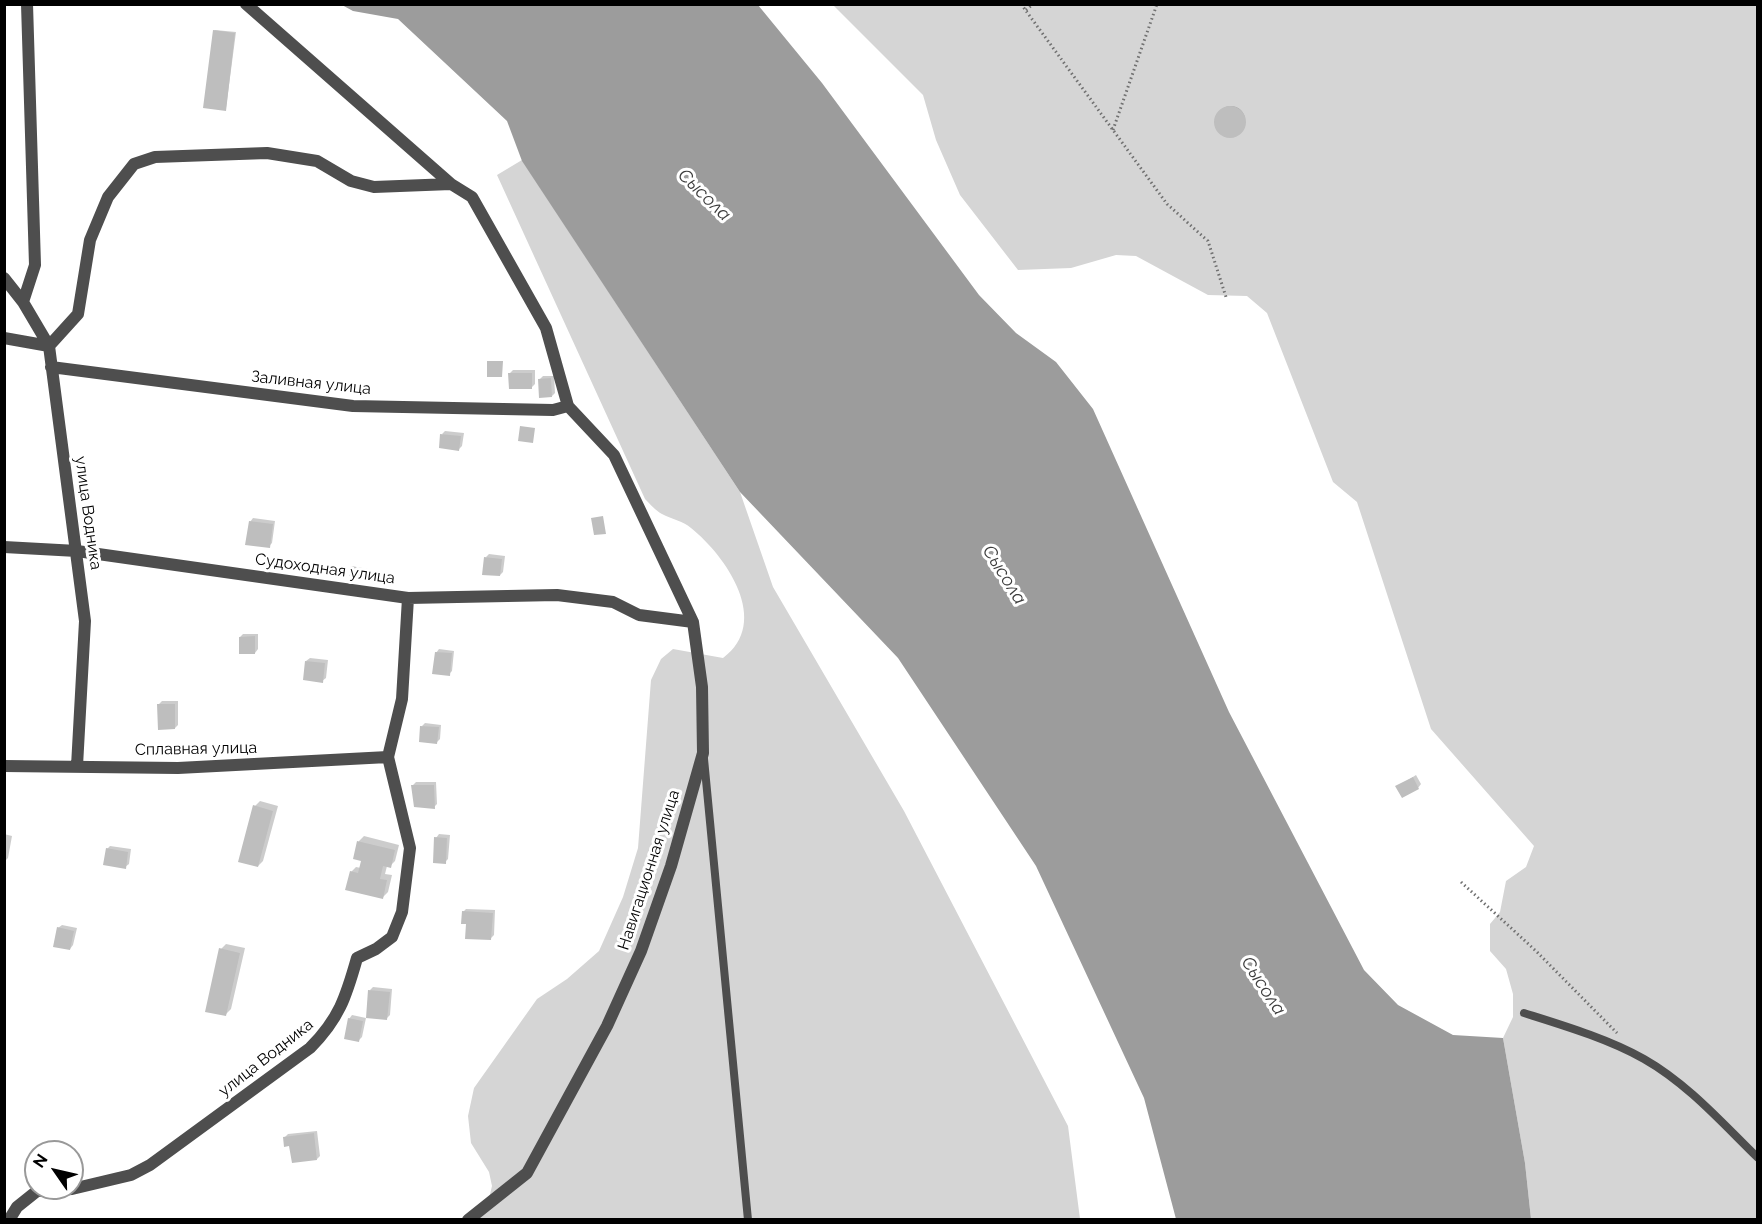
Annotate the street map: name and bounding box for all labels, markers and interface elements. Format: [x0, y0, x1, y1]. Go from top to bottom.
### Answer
water label: Сысола [673, 164, 735, 226]
street label: Заливная улица [250, 367, 372, 399]
street label: улица Водника [71, 455, 105, 571]
water label: Сысола [977, 542, 1031, 608]
street label: Судоходная улица [254, 550, 396, 588]
street label: Сплавная улица [135, 738, 257, 760]
street label: Навигационная улица [614, 788, 684, 952]
water label: Сысола [1236, 953, 1290, 1019]
street label: улица Водника [215, 1015, 317, 1101]
north arrow [24, 1140, 84, 1200]
text: N [29, 1150, 52, 1171]

